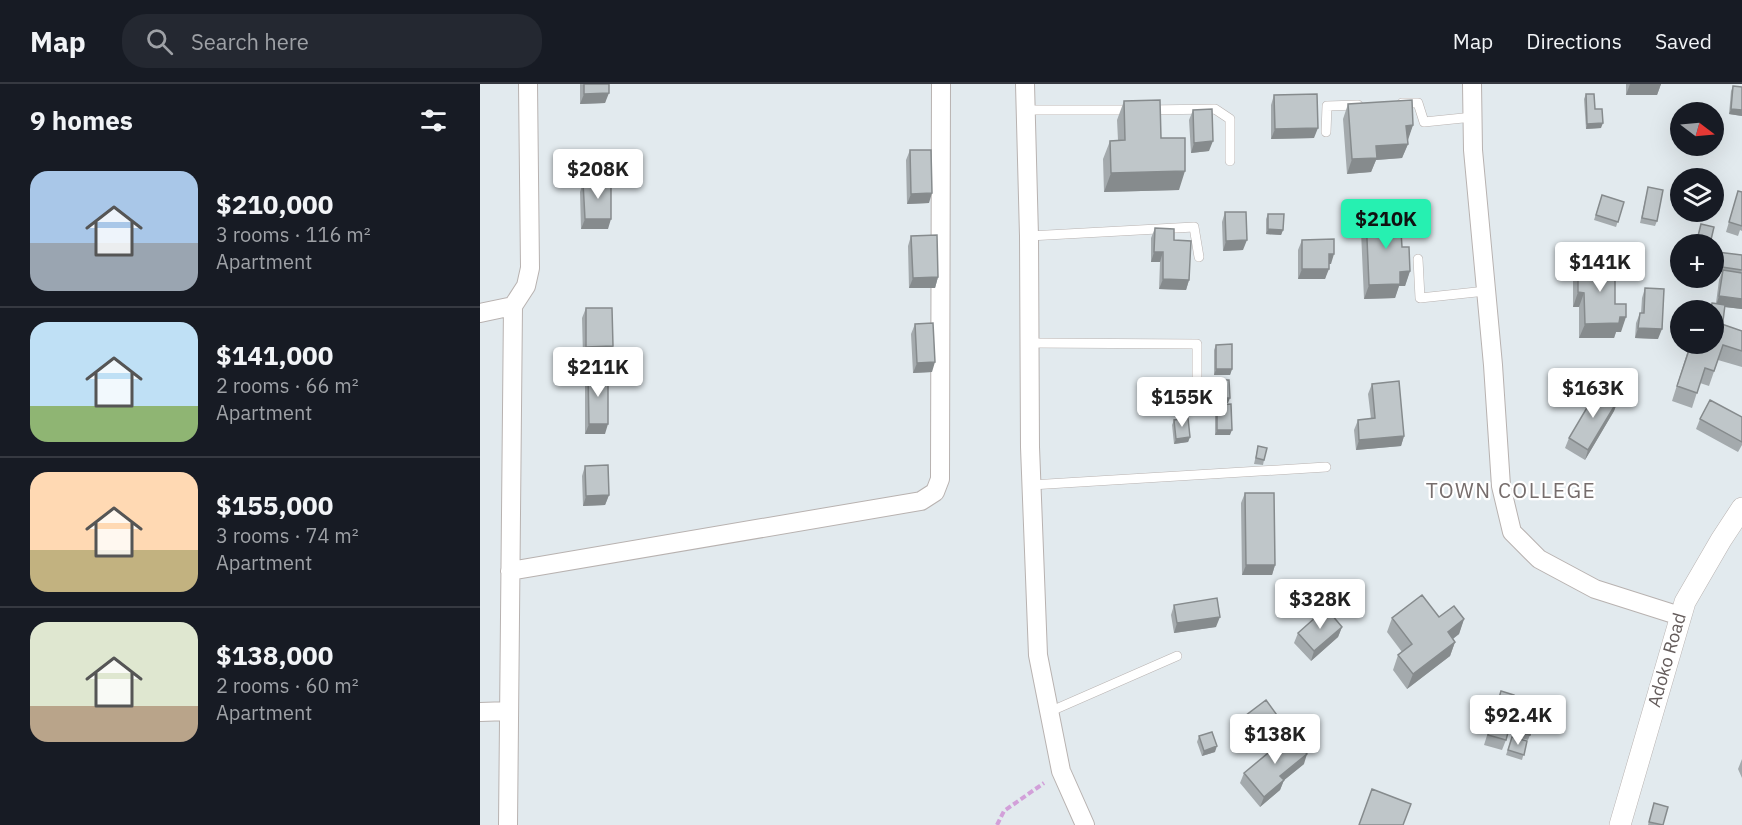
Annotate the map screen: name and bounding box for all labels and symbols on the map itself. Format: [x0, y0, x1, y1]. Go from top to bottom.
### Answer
north arrow [1670, 102, 1724, 156]
pin: $208K [556, 149, 640, 200]
pin: $210K [1344, 199, 1428, 250]
pin: $141K [1558, 242, 1642, 293]
pin: $211K [556, 347, 640, 398]
pin: $163K [1551, 368, 1635, 419]
pin: $155K [1140, 377, 1224, 428]
district label: TOWN COLLEGE [1426, 476, 1596, 504]
pin: $328K [1278, 579, 1362, 630]
street label: Adoko Road [1642, 610, 1691, 710]
pin: $92.4K [1469, 695, 1567, 746]
pin: $138K [1233, 714, 1317, 765]

